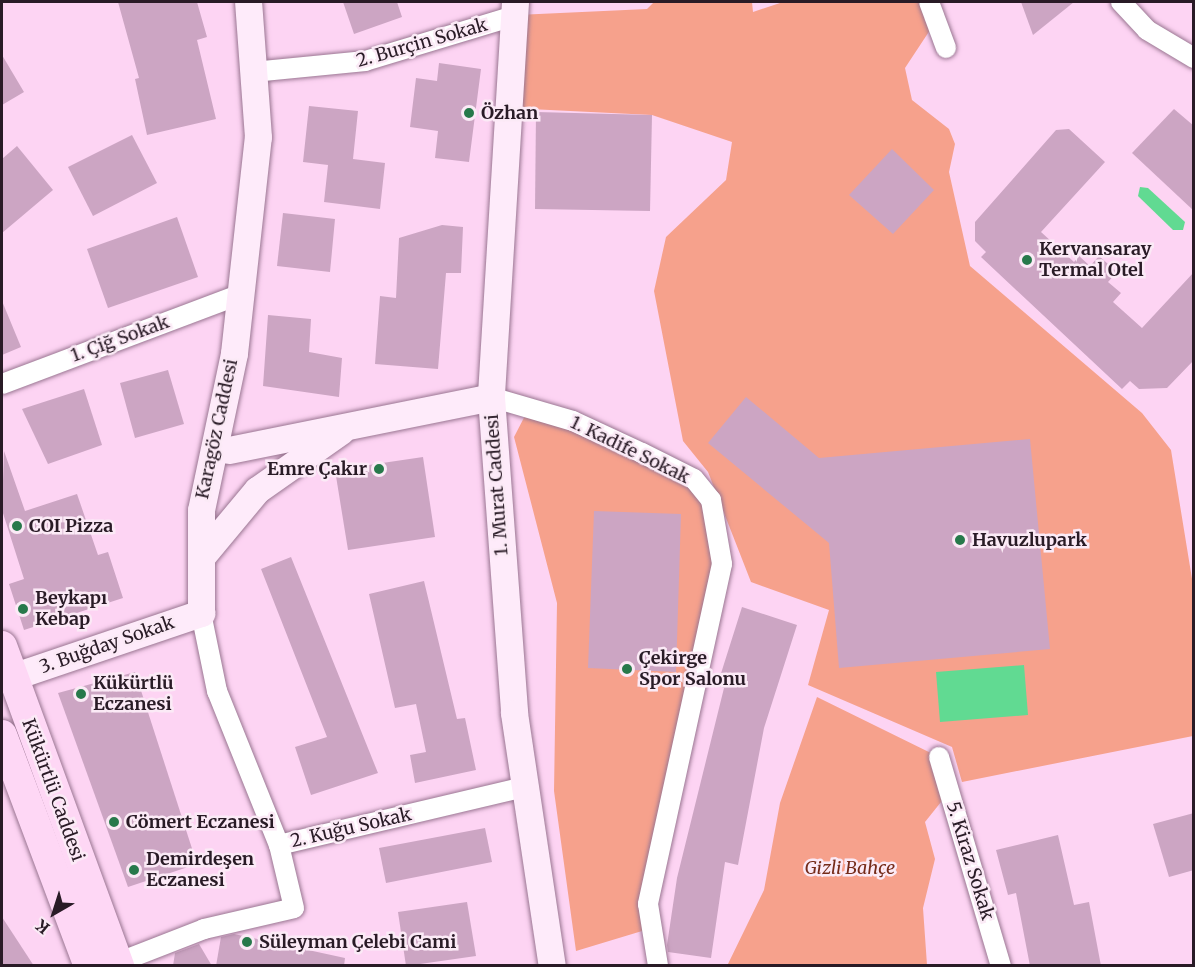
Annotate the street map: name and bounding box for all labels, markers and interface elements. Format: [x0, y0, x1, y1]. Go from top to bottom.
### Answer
street label: 2. Burçin Sokak [354, 14, 490, 72]
place label: Özhan [481, 102, 538, 124]
marker: Özhan [462, 106, 476, 120]
place label: Kervansaray Termal Otel [1039, 239, 1151, 282]
marker: Kervansaray Termal Otel [1020, 253, 1034, 267]
street label: 1. Çiğ Sokak [68, 311, 172, 367]
street label: Karagöz Caddesi [192, 357, 242, 501]
street label: 1. Kadife Sokak [567, 412, 693, 488]
street label: 1. Murat Caddesi [481, 414, 513, 556]
place label: Emre Çakır [267, 458, 367, 480]
marker: Emre Çakır [372, 462, 386, 476]
place label: COI Pizza [29, 515, 113, 537]
marker: COI Pizza [10, 519, 24, 533]
place label: Havuzlupark [972, 529, 1087, 551]
marker: Havuzlupark [953, 533, 967, 547]
place label: Beykapı Kebap [35, 588, 107, 630]
marker: Beykapı Kebap [16, 602, 30, 616]
street label: 3. Buğday Sokak [37, 612, 177, 678]
place label: Çekirge Spor Salonu [639, 648, 746, 690]
marker: Çekirge Spor Salonu [620, 662, 634, 676]
place label: Kükürtlü Eczanesi [93, 673, 173, 716]
marker: Kükürtlü Eczanesi [74, 687, 88, 701]
street label: Kükürtlü Caddesi [17, 716, 89, 864]
street label: 5. Kiraz Sokak [942, 799, 998, 923]
street label: 2. Kuğu Sokak [289, 804, 413, 852]
place label: Cömert Eczanesi [126, 811, 275, 833]
marker: Cömert Eczanesi [107, 815, 121, 829]
place label: Demirdeşen Eczanesi [146, 849, 254, 892]
park label: Gizli Bahçe [805, 857, 895, 879]
marker: Demirdeşen Eczanesi [127, 863, 141, 877]
north arrow [24, 883, 84, 943]
text: K [32, 915, 54, 939]
place label: Süleyman Çelebi Cami [259, 931, 456, 953]
marker: Süleyman Çelebi Cami [240, 935, 254, 949]

